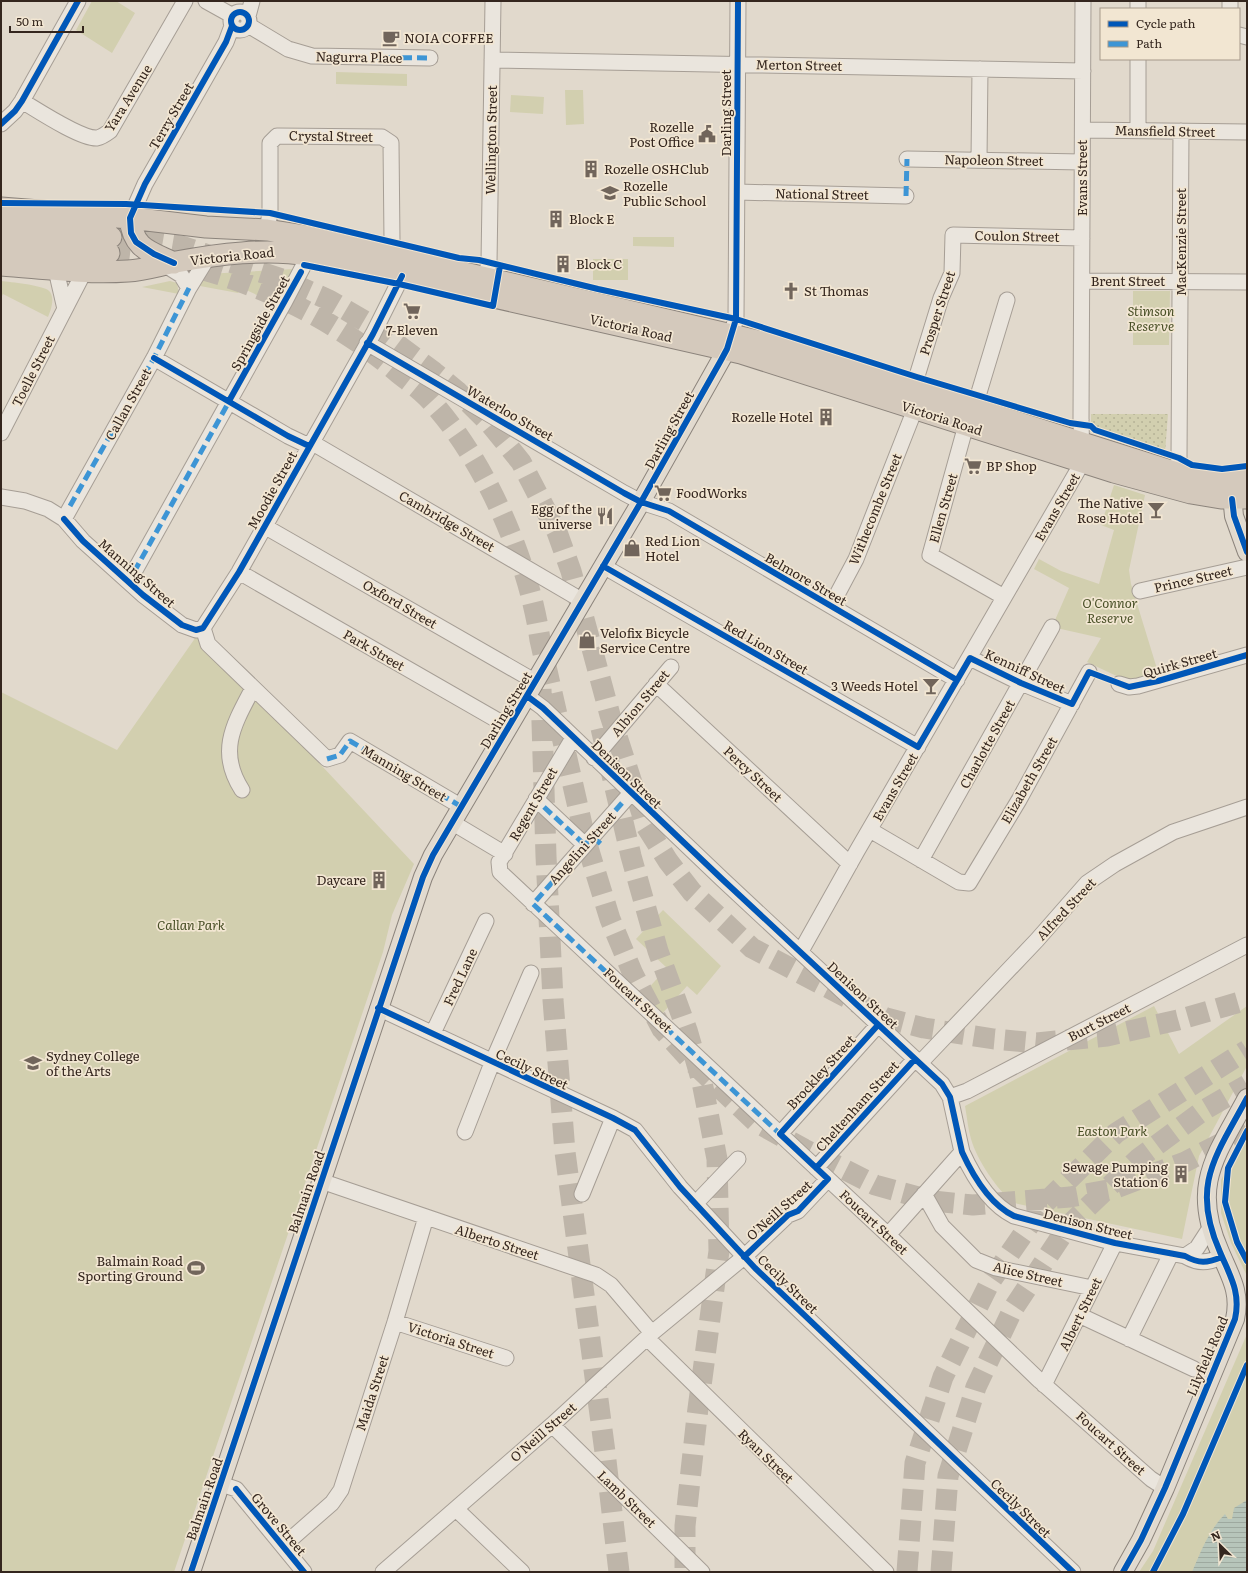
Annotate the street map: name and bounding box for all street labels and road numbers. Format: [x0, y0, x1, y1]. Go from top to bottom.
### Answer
street label: Nagurra Place [315, 46, 403, 67]
street label: Merton Street [756, 54, 843, 75]
street label: Yara Avenue [99, 60, 156, 135]
street label: Darling Street [716, 69, 735, 157]
street label: Terry Street [144, 78, 198, 153]
street label: Wellington Street [480, 84, 501, 195]
street label: Mansfield Street [1114, 120, 1216, 141]
street label: Crystal Street [289, 125, 374, 146]
street label: Evans Street [1072, 139, 1091, 216]
street label: Napoleon Street [944, 149, 1045, 170]
street label: National Street [775, 183, 870, 204]
street label: MacKenzie Street [1171, 187, 1190, 296]
street label: Coulon Street [974, 225, 1060, 246]
street label: Victoria Road [189, 242, 275, 269]
street label: Prosper Street [914, 267, 959, 358]
street label: Springside Street [225, 271, 294, 374]
street label: Brent Street [1091, 271, 1166, 290]
street label: Victoria Road [588, 309, 674, 346]
street label: Toelle Street [6, 331, 59, 410]
street label: Callan Street [100, 364, 156, 443]
street label: Waterloo Street [463, 380, 558, 446]
street label: Darling Street [639, 386, 698, 472]
street label: Victoria Road [899, 395, 985, 440]
street label: Moodie Street [242, 447, 301, 532]
street label: Withecombe Street [843, 449, 906, 568]
street label: Evans Street [1029, 468, 1084, 545]
street label: Ellen Street [923, 470, 962, 545]
street label: Cambridge Street [396, 485, 499, 556]
street label: Manning Street [95, 534, 181, 612]
street label: Belmore Street [762, 547, 851, 610]
street label: Prince Street [1152, 560, 1235, 597]
street label: Oxford Street [359, 574, 442, 633]
street label: Red Lion Street [720, 615, 813, 679]
street label: Park Street [340, 624, 409, 675]
street label: Quirk Street [1141, 643, 1220, 682]
street label: Kenniff Street [982, 644, 1069, 698]
street label: Albion Street [606, 665, 674, 740]
street label: Darling Street [475, 667, 537, 752]
street label: Charlotte Street [954, 695, 1019, 792]
street label: Elizabeth Street [996, 732, 1062, 827]
street label: Denison Street [588, 735, 667, 813]
street label: Manning Street [358, 740, 451, 806]
street label: Percy Street [720, 741, 788, 806]
street label: Evans Street [867, 748, 922, 825]
street label: Regent Street [504, 763, 562, 844]
street label: Angelini Street [544, 806, 620, 889]
street label: Alfred Street [1032, 873, 1100, 944]
street label: Fred Lane [438, 945, 481, 1009]
street label: Denison Street [823, 957, 904, 1033]
street label: Foucart Street [600, 963, 677, 1037]
street label: Burt Street [1064, 997, 1134, 1045]
street label: Brockley Street [782, 1030, 860, 1113]
street label: Cecily Street [493, 1043, 572, 1094]
street label: Cheltenham Street [811, 1055, 903, 1155]
street label: Balmain Road [282, 1148, 329, 1236]
street label: O'Neill Street [742, 1174, 816, 1244]
street label: Foucart Street [836, 1185, 913, 1259]
street label: Denison Street [1042, 1203, 1135, 1244]
street label: Alberto Street [453, 1219, 542, 1264]
street label: Cecily Street [754, 1250, 823, 1318]
street label: Alice Street [991, 1256, 1066, 1291]
street label: Albert Street [1054, 1273, 1106, 1354]
street label: Lilyfield Road [1181, 1313, 1232, 1399]
street label: Victoria Street [405, 1317, 498, 1363]
street label: Maida Street [350, 1352, 393, 1433]
street label: O'Neill Street [505, 1397, 581, 1466]
street label: Foucart Street [1072, 1406, 1151, 1480]
street label: Ryan Street [734, 1424, 799, 1488]
street label: Balmain Road [180, 1455, 227, 1543]
street label: Lamb Street [594, 1466, 661, 1532]
street label: Cecily Street [987, 1474, 1056, 1542]
street label: Grove Street [247, 1488, 312, 1560]

